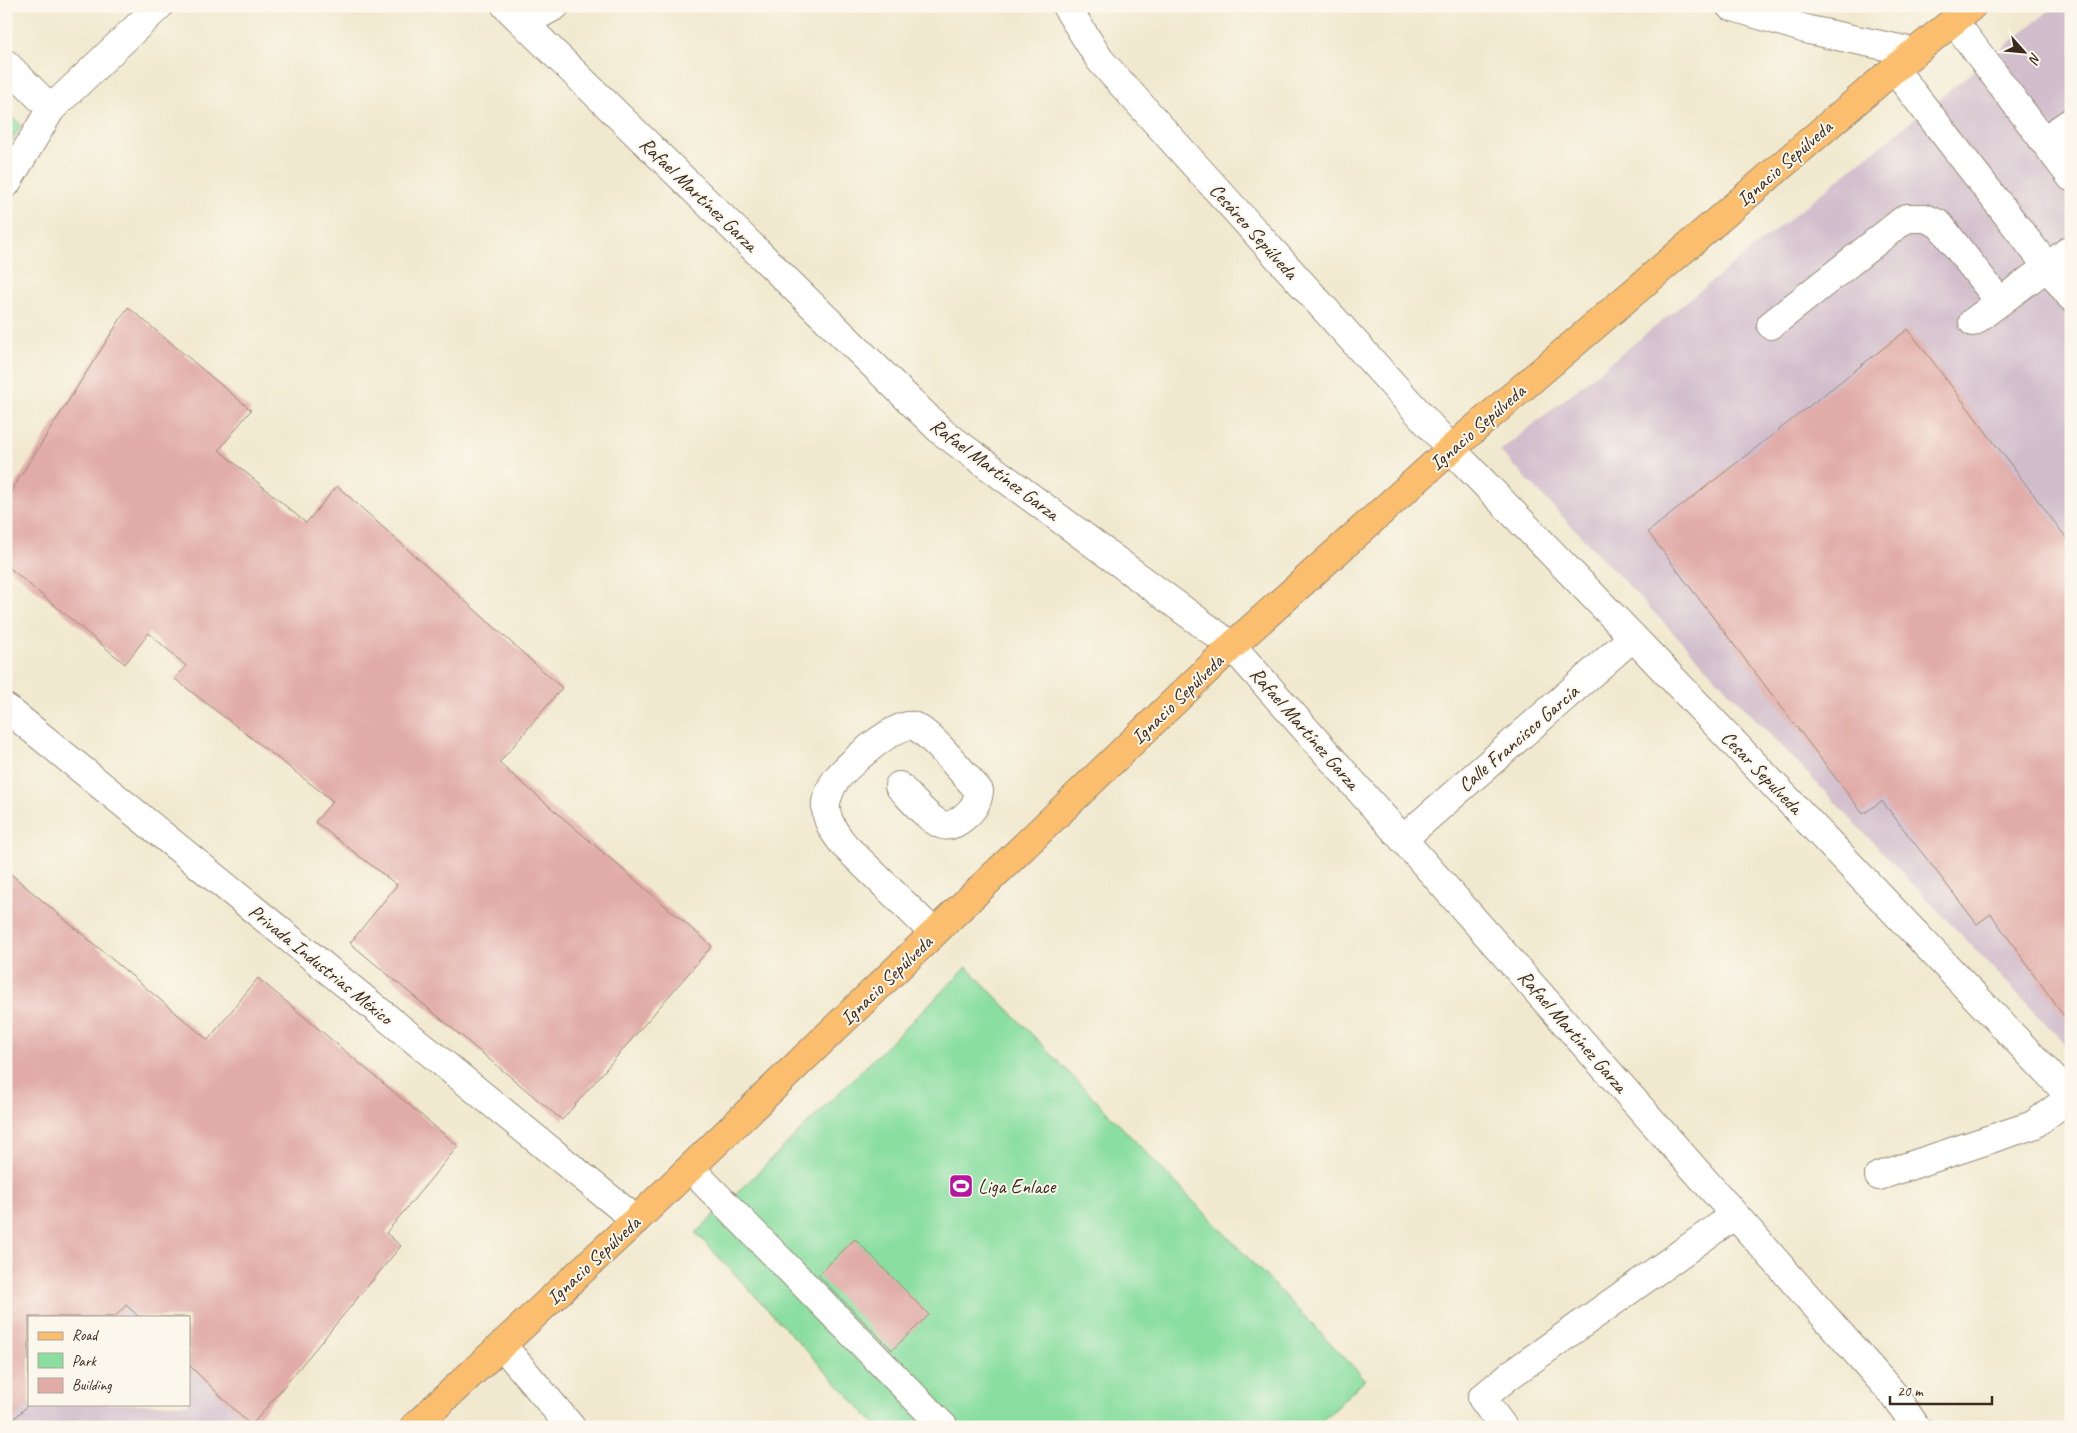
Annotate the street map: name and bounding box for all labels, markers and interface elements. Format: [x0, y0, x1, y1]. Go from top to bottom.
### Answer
north arrow [2000, 28, 2050, 78]
text: N [2025, 50, 2045, 67]
street label: Ignacio Sepúlveda [1731, 114, 1839, 212]
street label: Rafael Martínez Garza [634, 132, 764, 258]
street label: Cesáreo Sepúlveda [1204, 178, 1305, 286]
street label: Ignacio Sepúlveda [1424, 378, 1532, 476]
street label: Rafael Martínez Garza [925, 413, 1065, 527]
street label: Ignacio Sepúlveda [1126, 648, 1230, 750]
street label: Rafael Martínez Garza [1244, 662, 1366, 796]
street label: Calle Francisco García [1453, 678, 1585, 797]
street label: Cesar Sepulveda [1716, 725, 1809, 821]
street label: Privada Industrias México [244, 899, 399, 1031]
street label: Ignacio Sepúlveda [835, 929, 939, 1031]
street label: Rafael Martínez Garza [1512, 965, 1634, 1099]
sports icon: Liga Enlace [948, 1173, 974, 1199]
place label: Liga Enlace [978, 1174, 1057, 1199]
street label: Ignacio Sepúlveda [541, 1209, 647, 1310]
legend [28, 1316, 190, 1406]
text: Road [72, 1326, 99, 1345]
text: Park [72, 1352, 97, 1371]
scale bar [1890, 1373, 1992, 1405]
text: Building [72, 1376, 112, 1395]
text: 20 m [1897, 1382, 1924, 1401]

